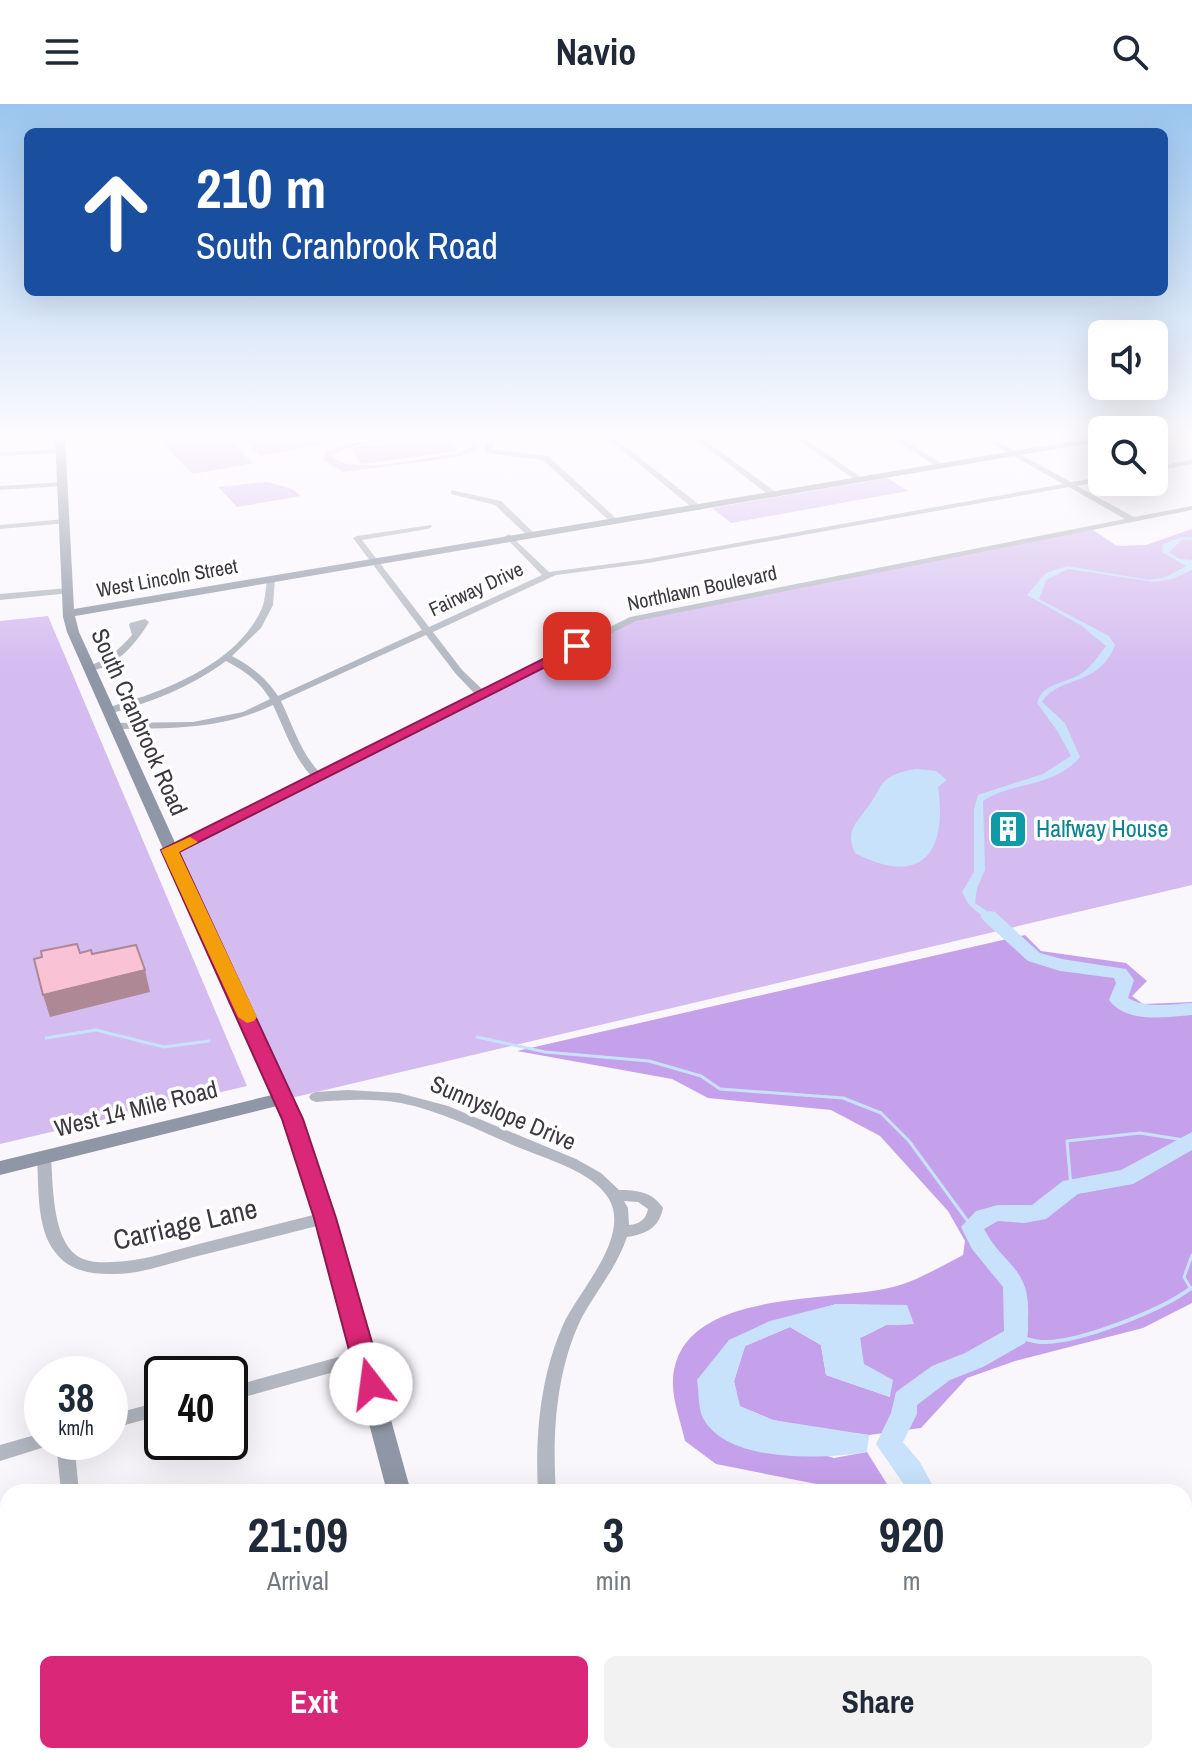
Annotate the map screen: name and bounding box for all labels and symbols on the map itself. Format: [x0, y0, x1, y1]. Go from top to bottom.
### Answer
street label: West Lincoln Street [94, 552, 240, 603]
street label: Fairway Drive [424, 555, 527, 622]
street label: Northlawn Boulevard [625, 558, 779, 617]
pin [543, 612, 611, 680]
street label: South Cranbrook Road [84, 623, 195, 820]
building icon: Halfway House [987, 808, 1029, 850]
place label: Halfway House [1036, 812, 1168, 844]
street label: Sunnyslope Drive [426, 1067, 581, 1157]
street label: West 14 Mile Road [51, 1072, 221, 1144]
street label: Carriage Lane [109, 1189, 261, 1259]
position arrow [329, 1342, 413, 1426]
speed limit sign: 40 [144, 1356, 248, 1460]

